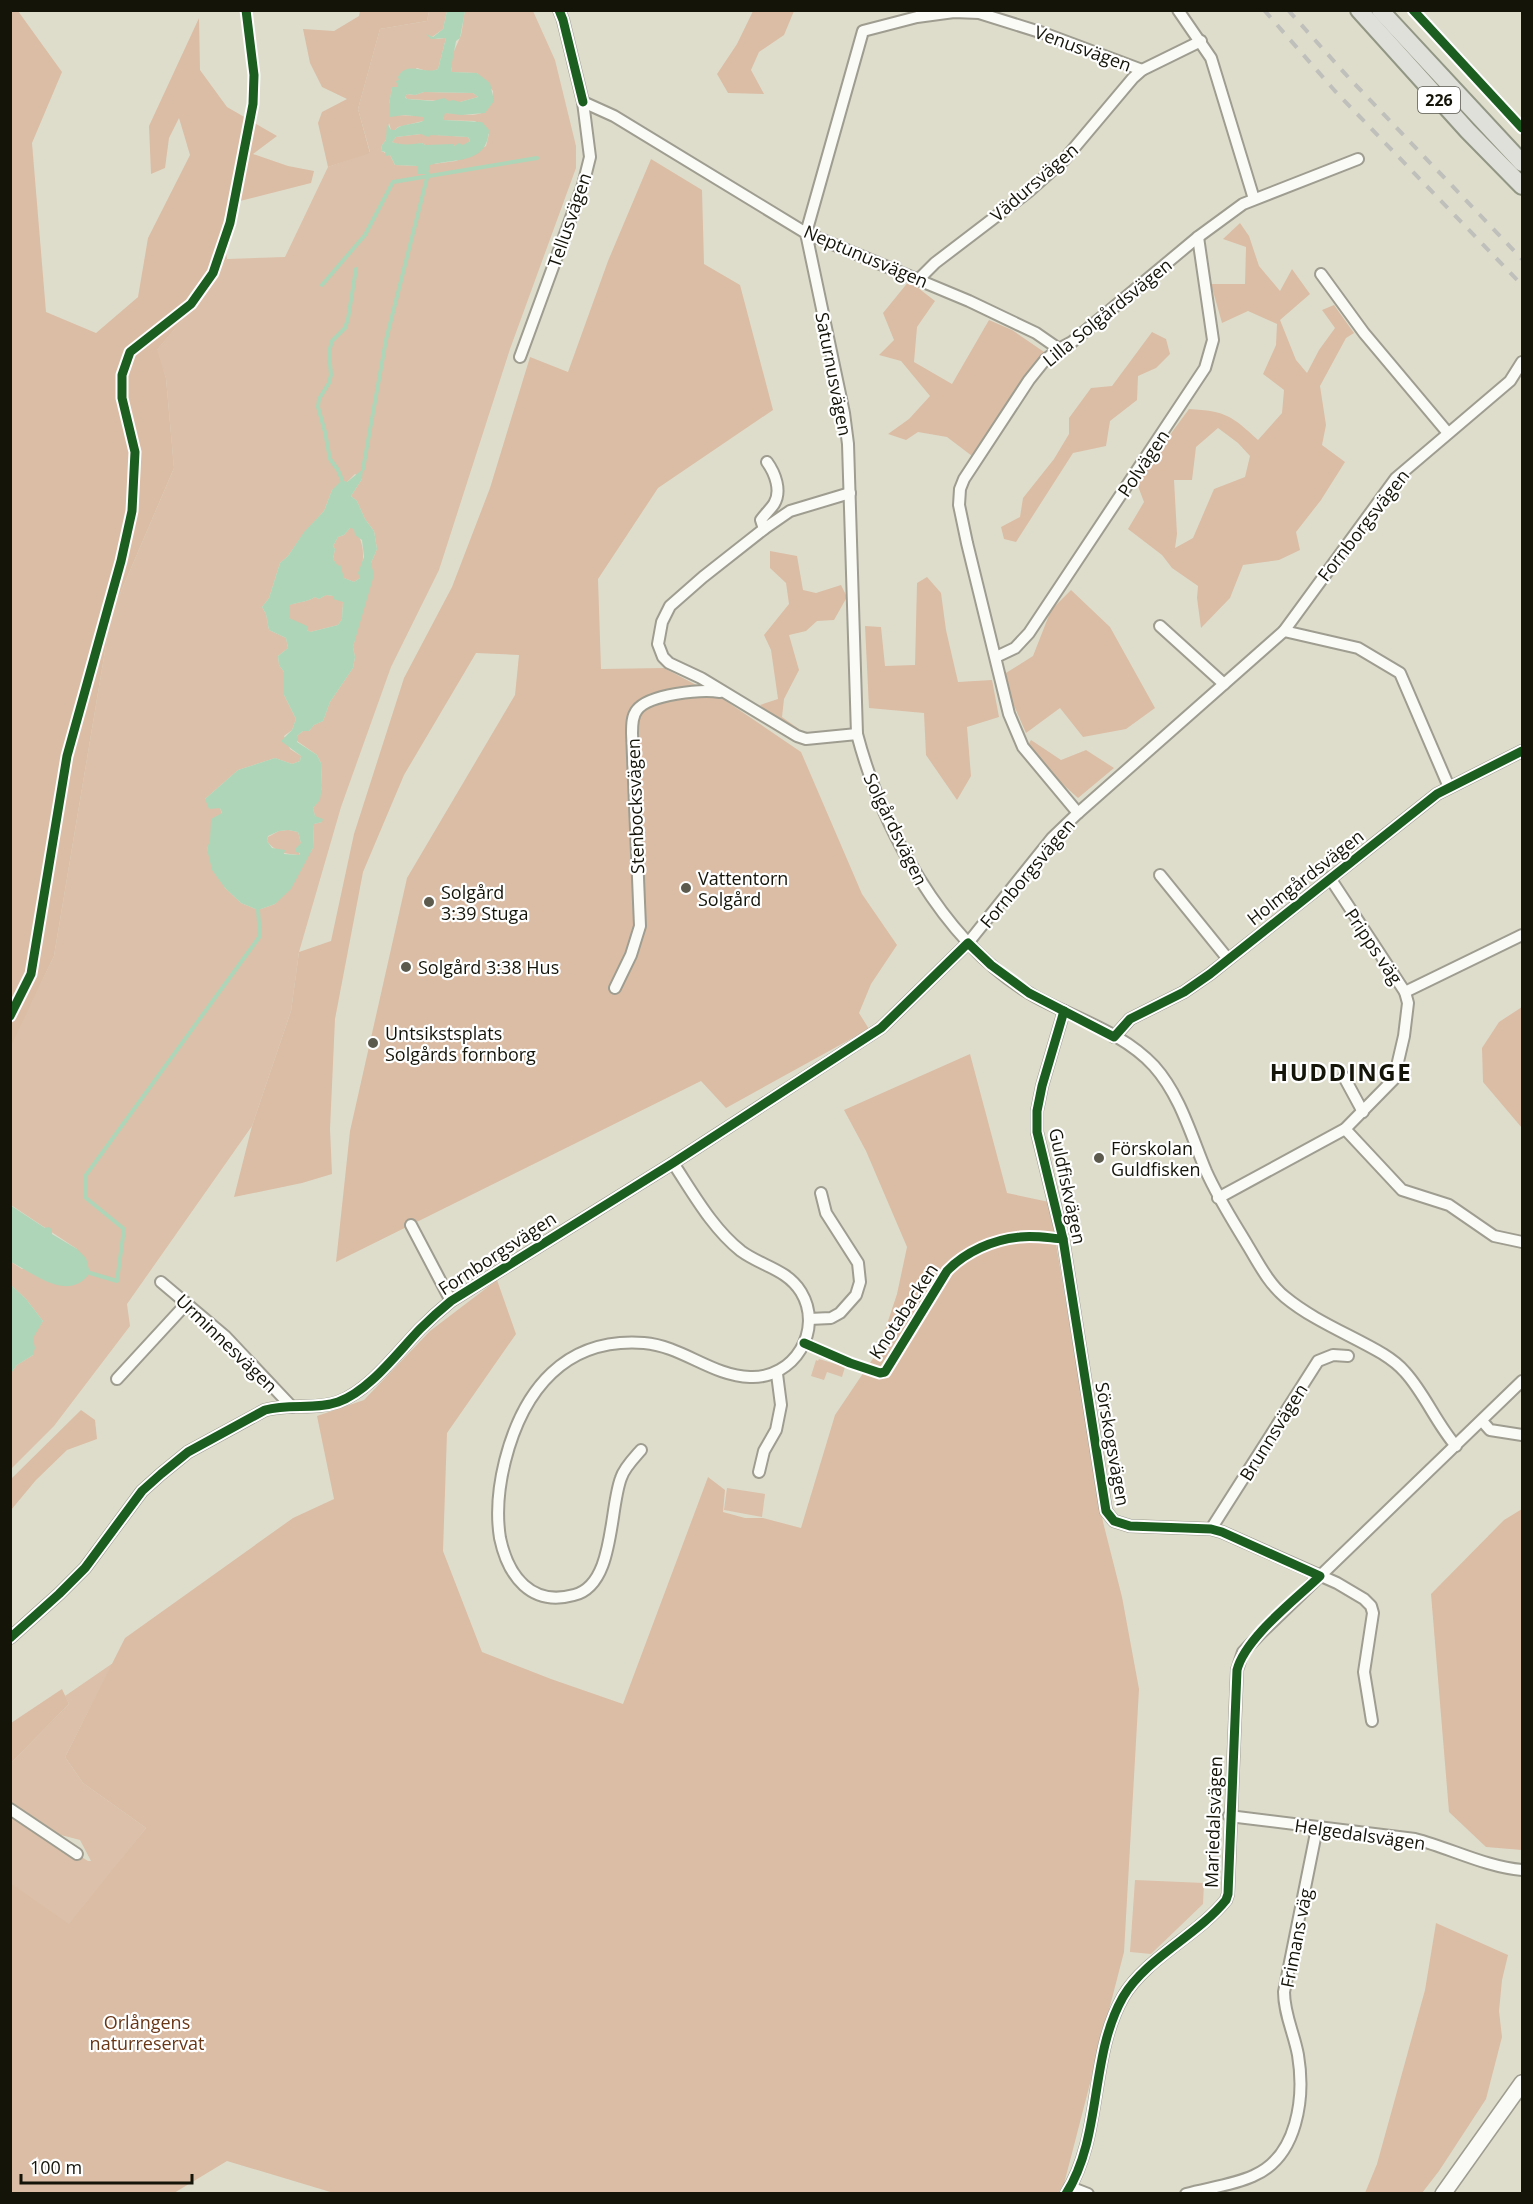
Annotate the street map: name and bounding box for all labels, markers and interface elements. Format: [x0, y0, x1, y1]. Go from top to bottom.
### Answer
street label: Venusvägen [1031, 19, 1135, 77]
road number: 226 [1418, 87, 1460, 113]
street label: Vädursvägen [985, 137, 1083, 227]
street label: Tellusvägen [542, 169, 596, 271]
street label: Neptunusvägen [800, 219, 932, 293]
street label: Lilla Solgårdsvägen [1037, 252, 1177, 372]
street label: Saturnusvägen [810, 310, 858, 438]
street label: Polvägen [1112, 425, 1174, 501]
street label: Fornborgsvägen [1312, 464, 1414, 586]
street label: Stenbocksvägen [621, 738, 649, 874]
street label: Solgårdsvägen [858, 769, 934, 889]
street label: Fornborgsvägen [974, 813, 1080, 933]
street label: Holmgårdsvägen [1242, 824, 1368, 930]
place label: Vattentorn Solgård [698, 866, 788, 911]
place label: Solgård 3:39 Stuga [441, 880, 528, 925]
marker: Vattentorn Solgård [679, 881, 693, 895]
marker: Solgård 3:39 Stuga [422, 895, 436, 909]
street label: Pripps väg [1340, 903, 1408, 989]
place label: Solgård 3:38 Hus [418, 955, 559, 979]
marker: Solgård 3:38 Hus [399, 960, 413, 974]
place label: Untsikstsplats Solgårds fornborg [385, 1021, 536, 1066]
marker: Untsikstsplats Solgårds fornborg [366, 1036, 380, 1050]
district label: HUDDINGE [1270, 1055, 1412, 1088]
street label: Guldfiskvägen [1044, 1126, 1092, 1246]
place label: Förskolan Guldfisken [1111, 1136, 1200, 1181]
marker: Förskolan Guldfisken [1092, 1151, 1106, 1165]
street label: Fornborgsvägen [433, 1206, 561, 1300]
street label: Knotabacken [863, 1259, 943, 1363]
street label: Urminnesvägen [171, 1288, 283, 1398]
street label: Brunnsvägen [1234, 1379, 1312, 1485]
street label: Sörskogsvägen [1090, 1380, 1136, 1508]
street label: Mariedalsvägen [1199, 1755, 1227, 1889]
street label: Helgedalsvägen [1293, 1813, 1427, 1855]
street label: Frimans väg [1275, 1886, 1317, 1990]
park label: Orlångens naturreservat [90, 2010, 204, 2055]
scale bar [21, 2147, 192, 2185]
text: 100 m [30, 2155, 82, 2179]

